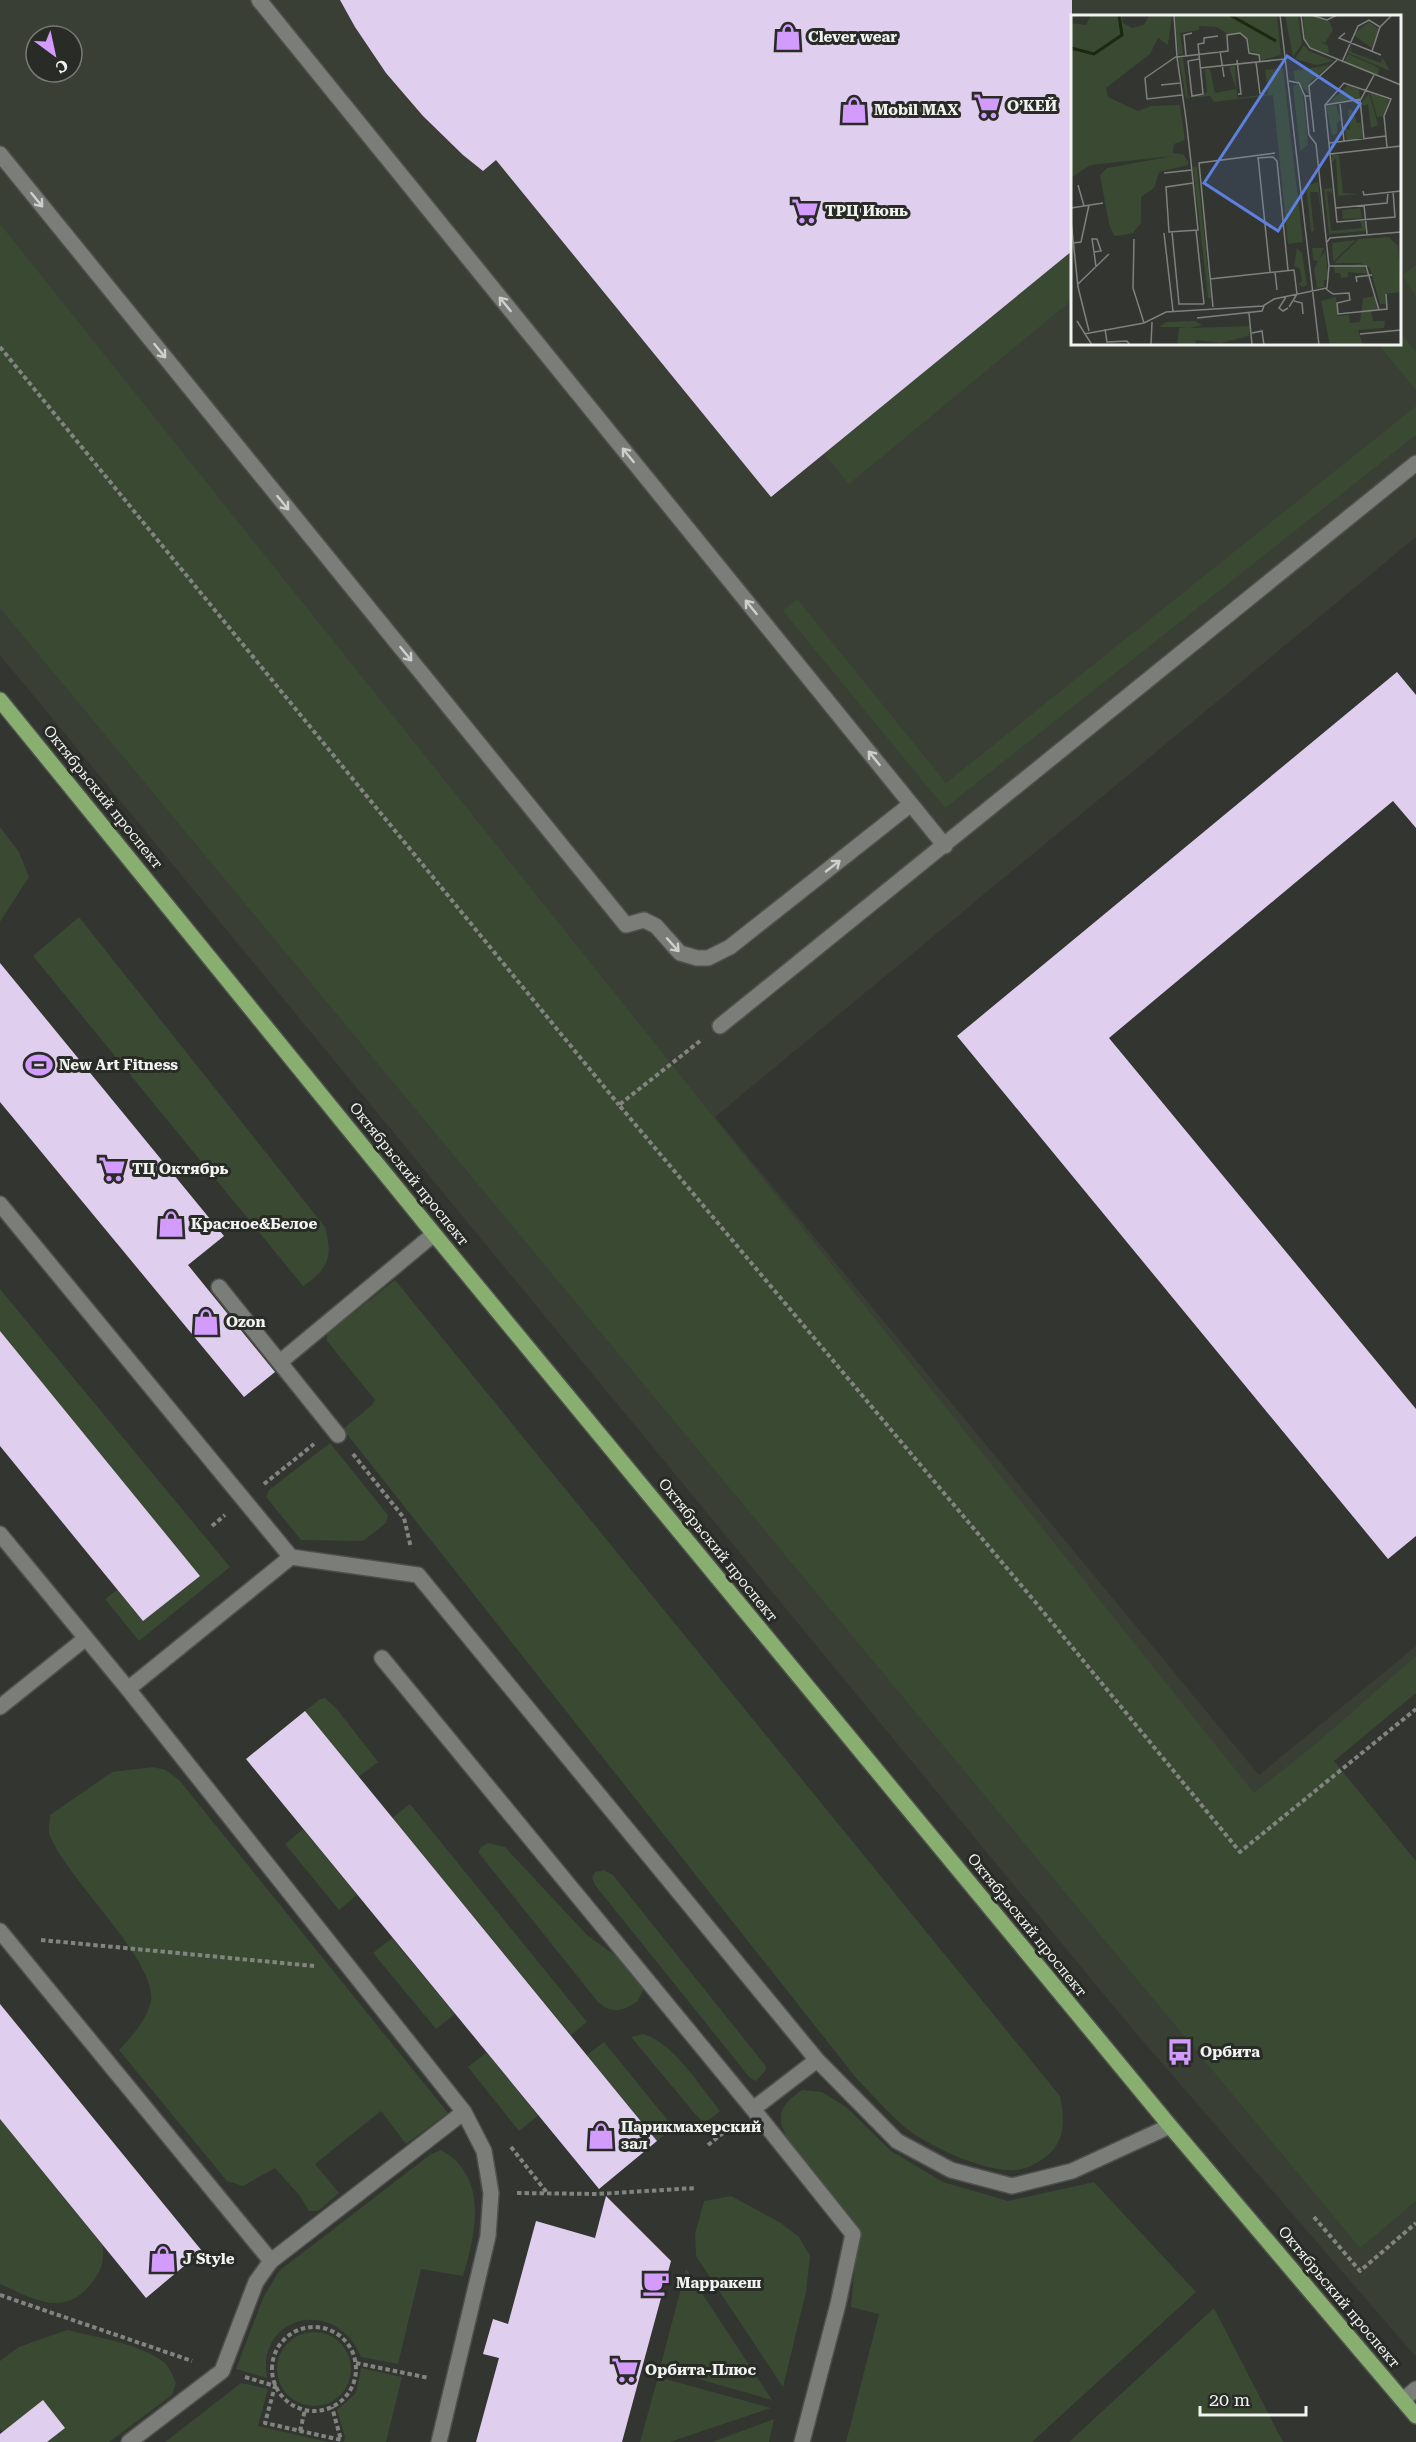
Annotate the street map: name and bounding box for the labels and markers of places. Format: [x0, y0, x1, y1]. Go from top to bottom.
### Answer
shop icon: Clever wear [773, 22, 803, 52]
place label: Clever wear [808, 28, 897, 46]
supermarket icon: О’КЕЙ [972, 91, 1002, 121]
shop icon: Mobil MAX [839, 95, 869, 125]
place label: О’КЕЙ [1007, 97, 1057, 115]
place label: Mobil MAX [874, 101, 958, 119]
supermarket icon: ТРЦ Июнь [790, 196, 820, 226]
place label: ТРЦ Июнь [825, 202, 908, 220]
sports icon: New Art Fitness [24, 1050, 54, 1080]
place label: New Art Fitness [59, 1056, 178, 1074]
supermarket icon: ТЦ Октябрь [97, 1154, 127, 1184]
place label: ТЦ Октябрь [132, 1160, 228, 1178]
shop icon: Красное&Белое [156, 1209, 186, 1239]
place label: Красное&Белое [191, 1215, 317, 1233]
shop icon: Ozon [191, 1307, 221, 1337]
place label: Ozon [226, 1313, 266, 1331]
bus stop icon: Орбита [1165, 2037, 1195, 2067]
place label: Орбита [1200, 2043, 1260, 2061]
place label: Парикмахерский зал [621, 2118, 761, 2153]
shop icon: Парикмахерский зал [586, 2121, 616, 2151]
shop icon: J Style [148, 2244, 178, 2274]
place label: J Style [183, 2250, 235, 2268]
cafe icon: Марракеш [641, 2268, 671, 2298]
place label: Марракеш [676, 2274, 762, 2292]
supermarket icon: Орбита-Плюс [610, 2355, 640, 2385]
place label: Орбита-Плюс [645, 2361, 756, 2379]

